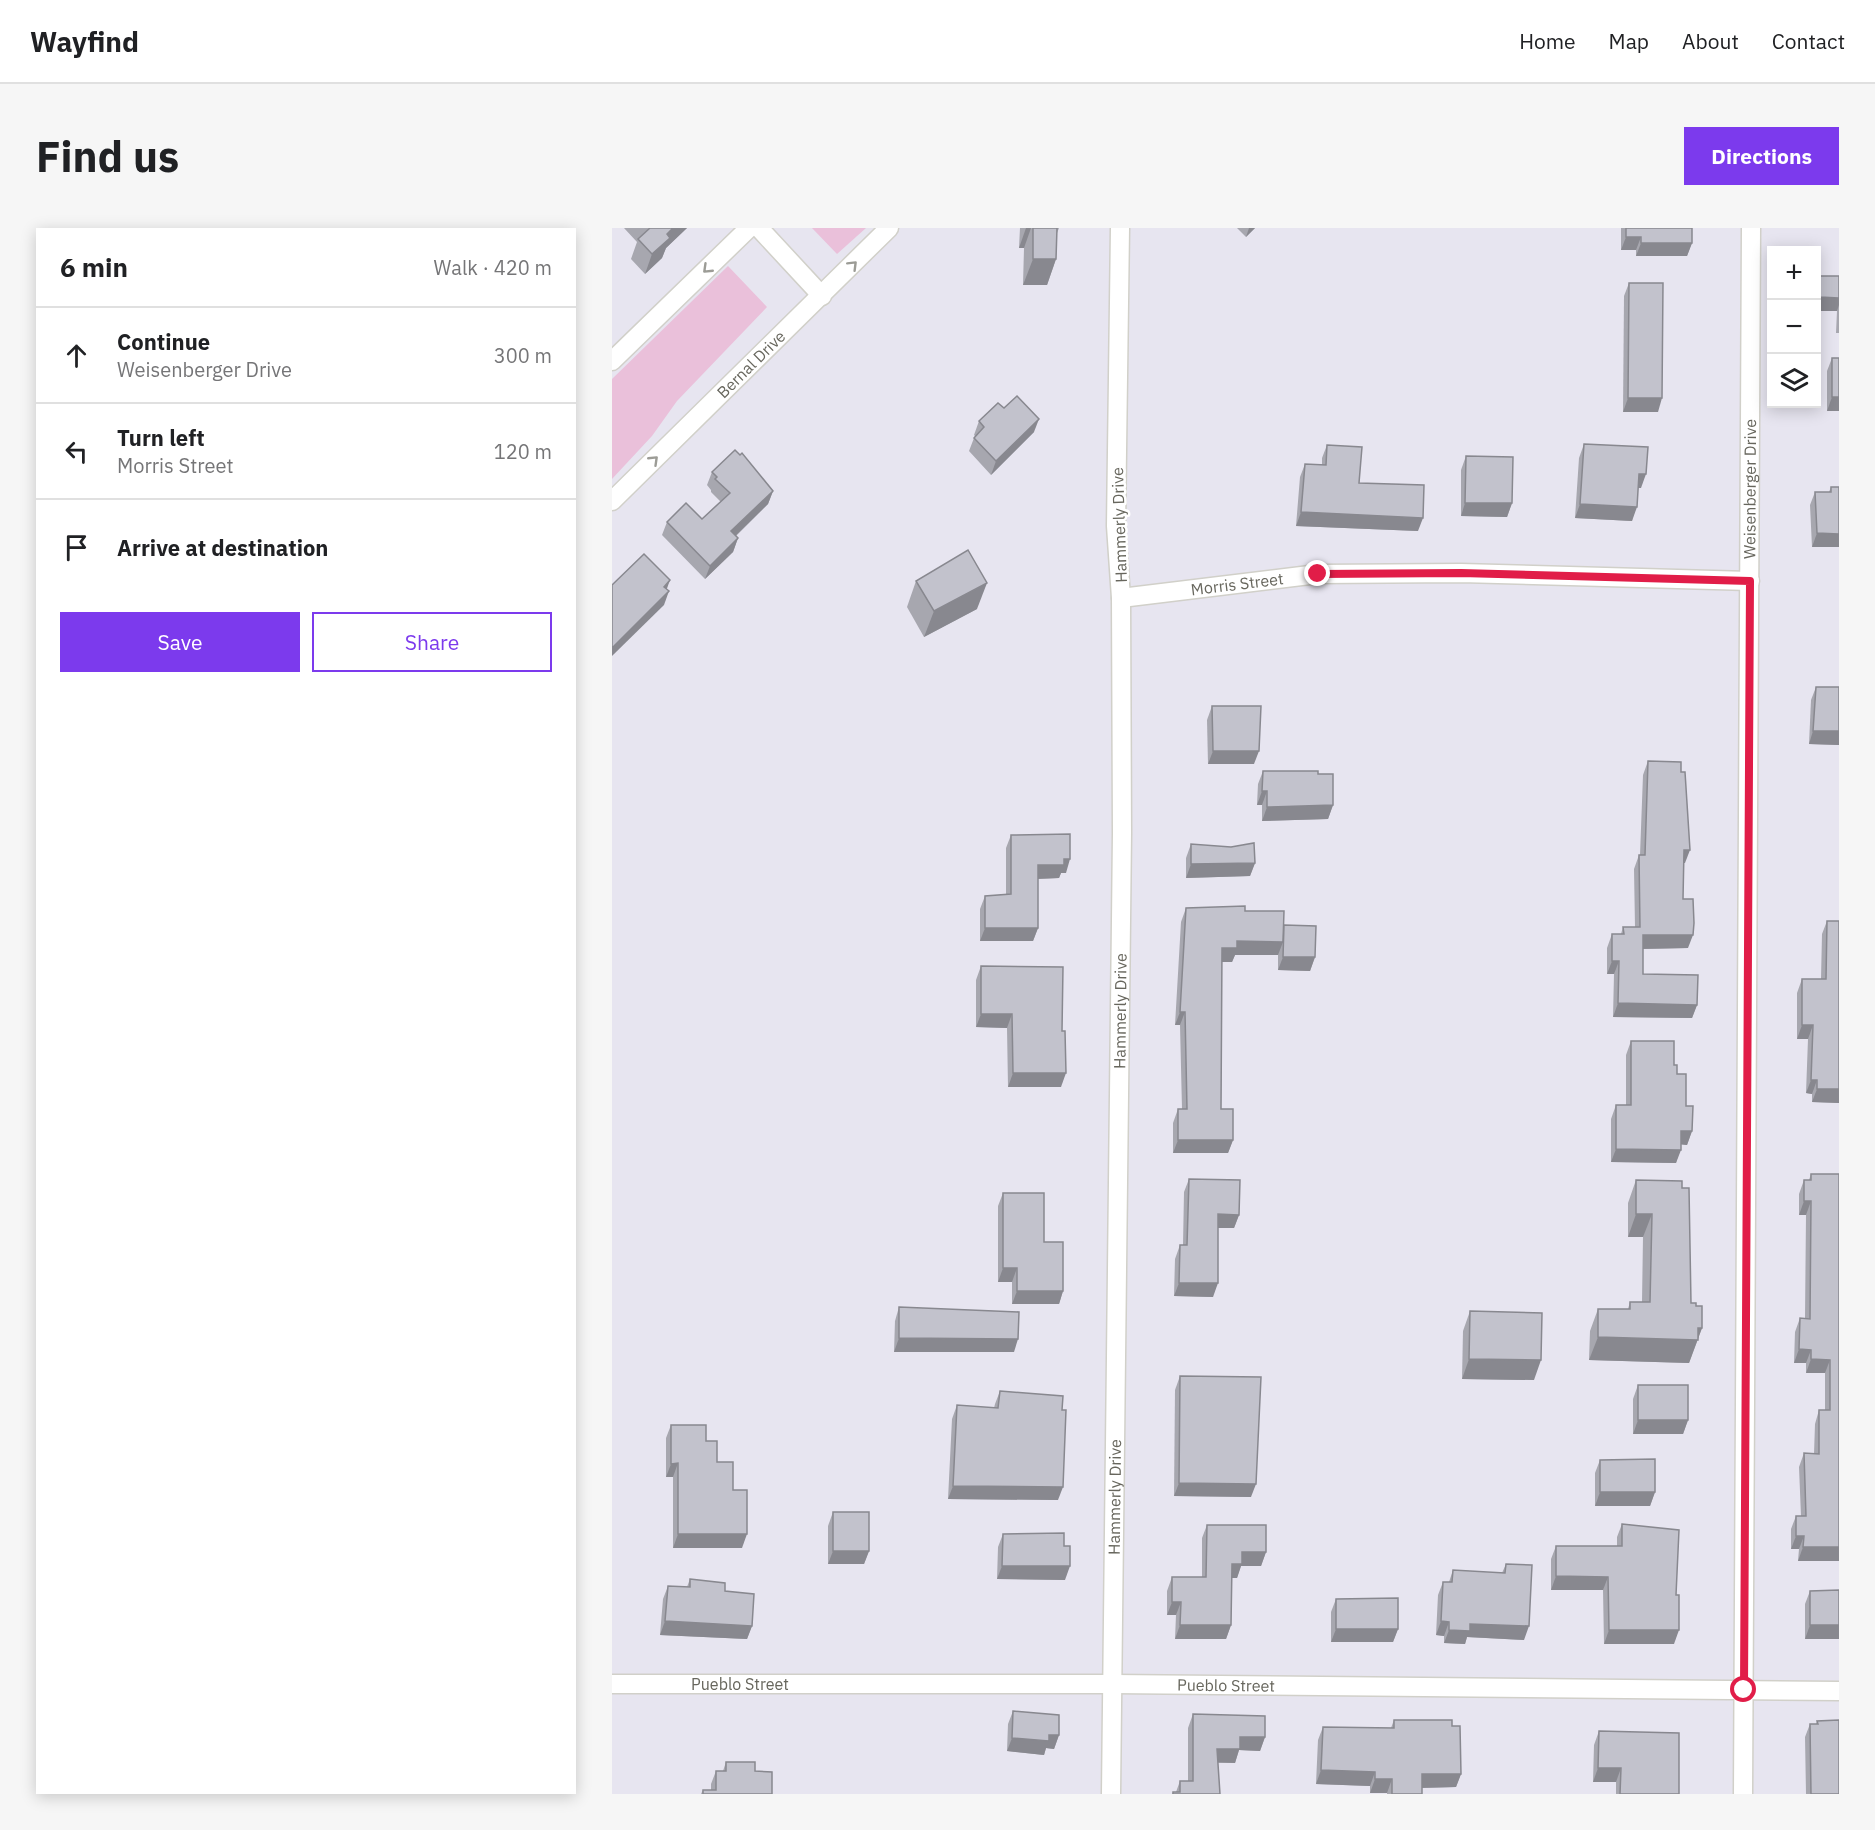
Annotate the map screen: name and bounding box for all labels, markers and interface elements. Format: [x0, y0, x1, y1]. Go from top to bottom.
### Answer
text: Wayfind [30, 23, 139, 60]
text: Home [1519, 27, 1576, 55]
text: Map [1609, 27, 1649, 55]
text: About [1682, 27, 1739, 55]
text: Contact [1772, 27, 1845, 55]
button: Directions [1684, 127, 1839, 185]
text: Find us [36, 129, 179, 184]
map controls [1767, 246, 1821, 408]
button: + [1767, 246, 1821, 300]
text: 6 min [60, 250, 128, 284]
text: Walk · 420 m [434, 254, 552, 281]
one-way arrow [704, 261, 715, 272]
one-way arrow [845, 261, 856, 272]
button: − [1767, 300, 1821, 354]
street label: Bernal Drive [712, 326, 789, 402]
text: Continue [117, 327, 210, 356]
icon: ahead [60, 339, 93, 372]
text: 300 m [494, 342, 552, 369]
button: layers [1767, 354, 1821, 408]
text: Weisenberger Drive [117, 356, 292, 383]
street label: Weisenberger Drive [1739, 419, 1760, 559]
text: Turn left [117, 423, 205, 452]
icon: left [60, 435, 93, 468]
text: 120 m [494, 438, 552, 465]
text: Morris Street [117, 452, 233, 479]
one-way arrow [646, 457, 657, 468]
street label: Hammerly Drive [1107, 467, 1131, 583]
icon: arrive [60, 531, 93, 564]
text: Arrive at destination [117, 533, 328, 562]
route end [1304, 560, 1330, 586]
street label: Morris Street [1190, 568, 1285, 599]
button: Save [60, 612, 300, 672]
button: Share [312, 612, 552, 672]
street label: Hammerly Drive [1109, 953, 1131, 1069]
street label: Hammerly Drive [1104, 1439, 1125, 1555]
street label: Pueblo Street [691, 1674, 789, 1694]
street label: Pueblo Street [1177, 1675, 1275, 1696]
route start [1730, 1676, 1756, 1702]

